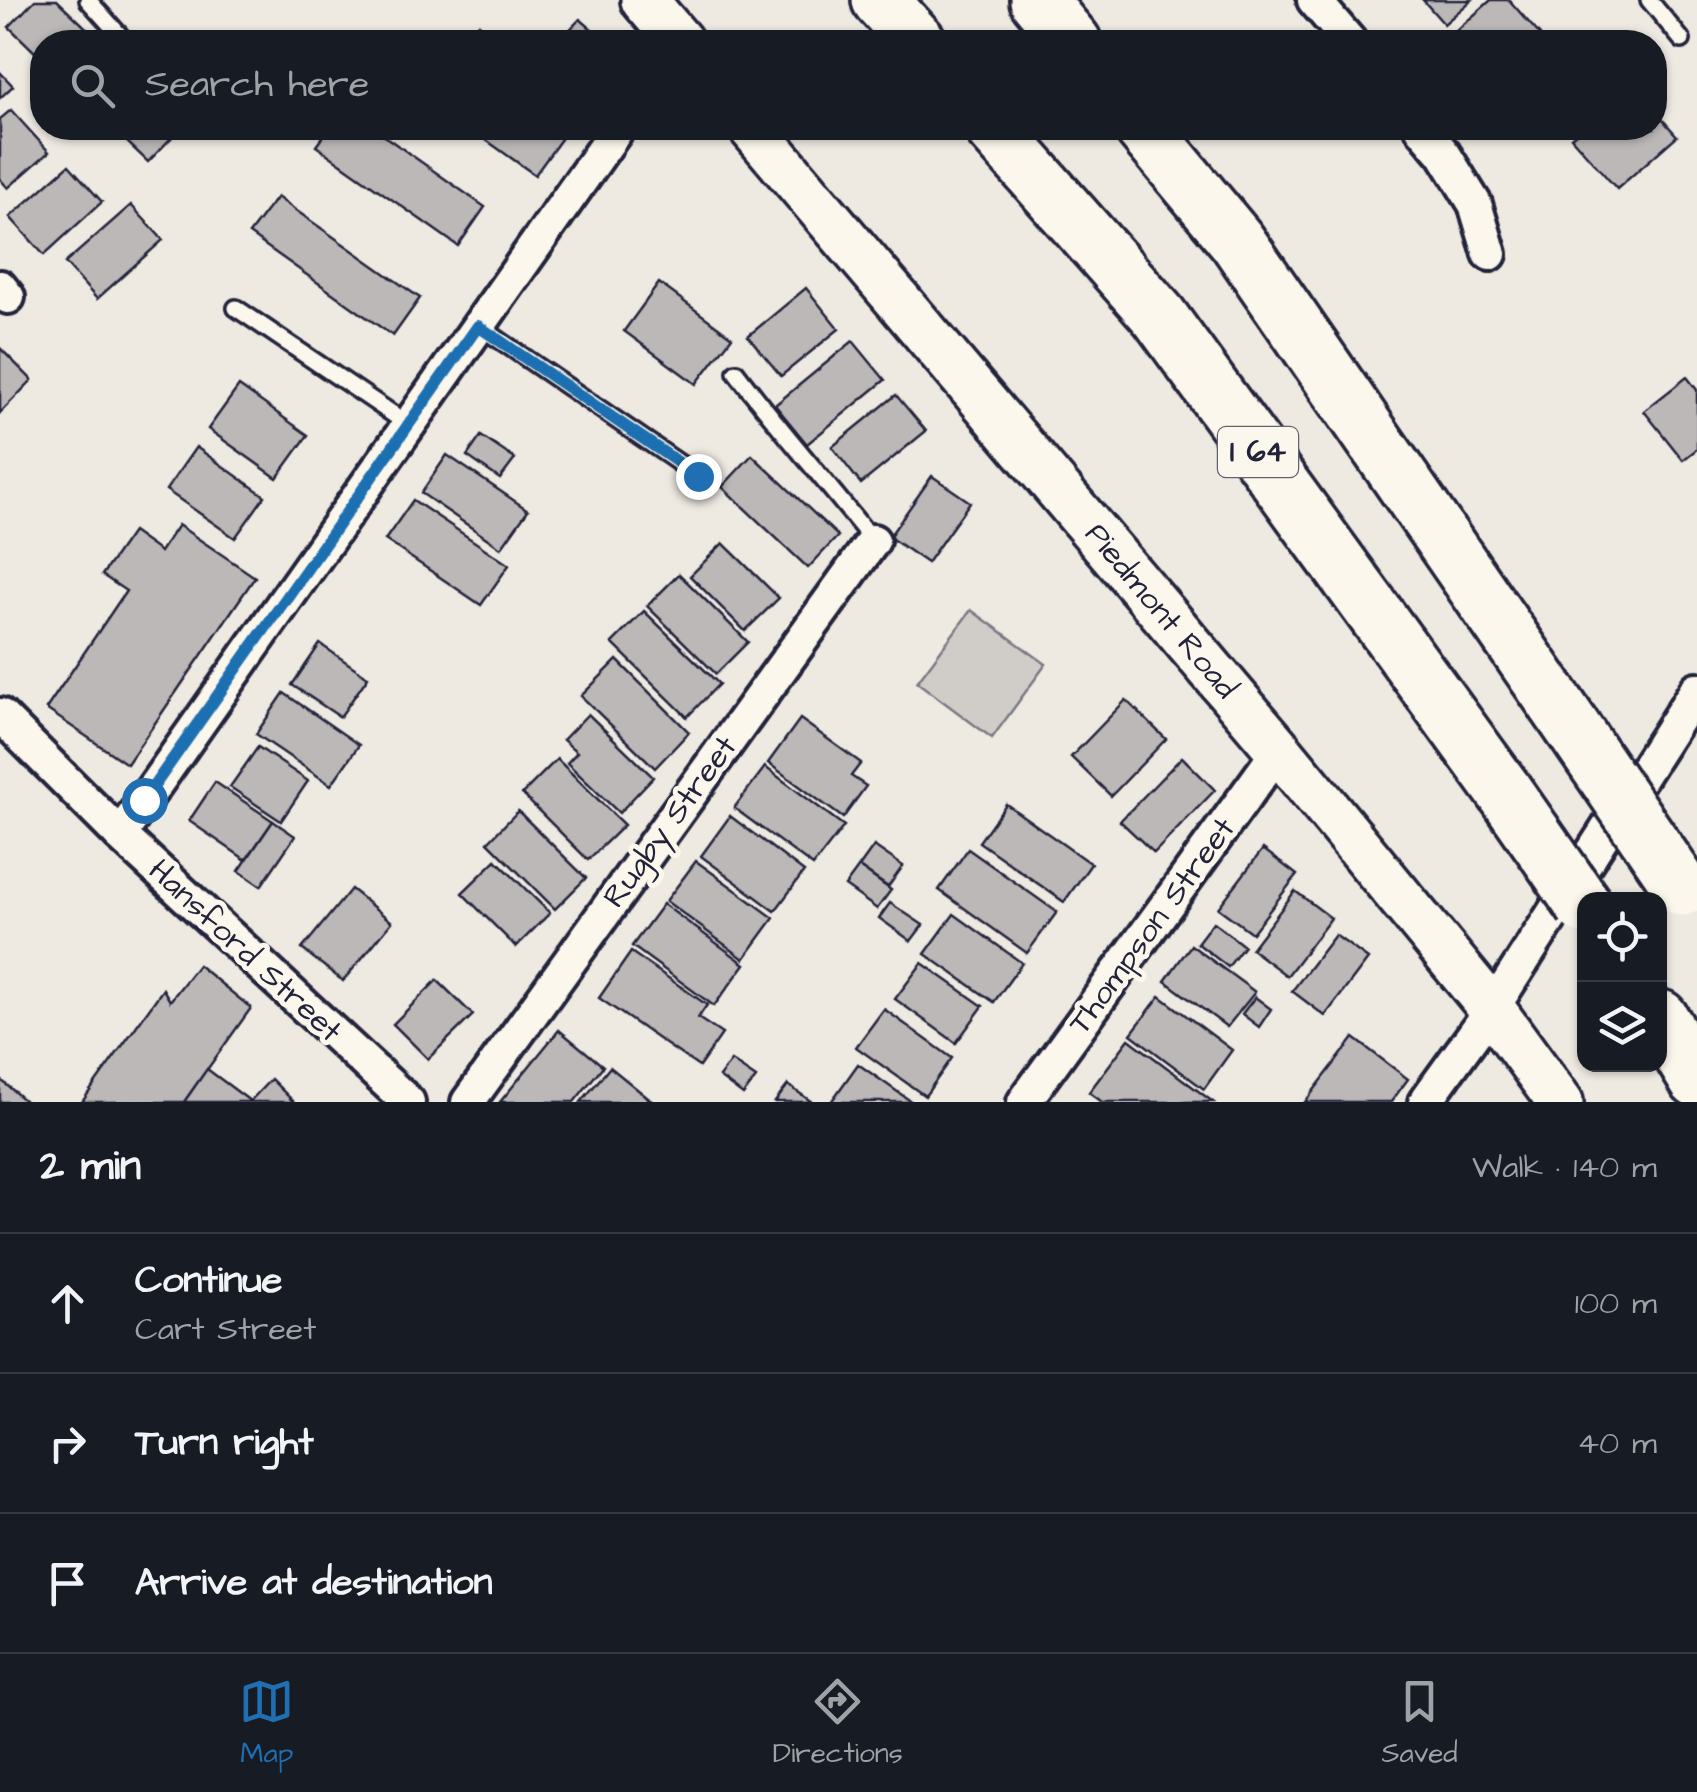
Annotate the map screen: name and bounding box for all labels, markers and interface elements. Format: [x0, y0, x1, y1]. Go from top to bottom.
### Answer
search box [30, 30, 1667, 140]
icon: search [65, 58, 120, 113]
text: Search here [145, 59, 369, 111]
road number: I 64 [1218, 427, 1298, 477]
route end [676, 454, 722, 500]
street label: Piedmont Road [1074, 513, 1248, 709]
street label: Rugby Street [592, 727, 748, 917]
route start [122, 778, 168, 824]
street label: Thompson Street [1058, 808, 1246, 1044]
street label: Hansford Street [138, 849, 352, 1053]
map controls [1577, 892, 1667, 1072]
button: locate [1577, 892, 1667, 982]
button: layers [1577, 982, 1667, 1072]
text: 2 min [40, 1138, 141, 1196]
text: Walk · 140 m [1472, 1145, 1657, 1190]
text: Continue [135, 1255, 282, 1307]
icon: ahead [40, 1276, 95, 1331]
text: 100 m [1575, 1281, 1657, 1326]
text: Cart Street [135, 1307, 316, 1352]
icon: right [40, 1416, 95, 1471]
text: Turn right [135, 1417, 314, 1469]
text: 40 m [1577, 1421, 1657, 1466]
icon: arrive [40, 1556, 95, 1611]
text: Arrive at destination [135, 1557, 492, 1609]
tab: Map [239, 1674, 294, 1773]
tab: Directions [773, 1674, 903, 1773]
tab: Saved [1381, 1674, 1458, 1773]

